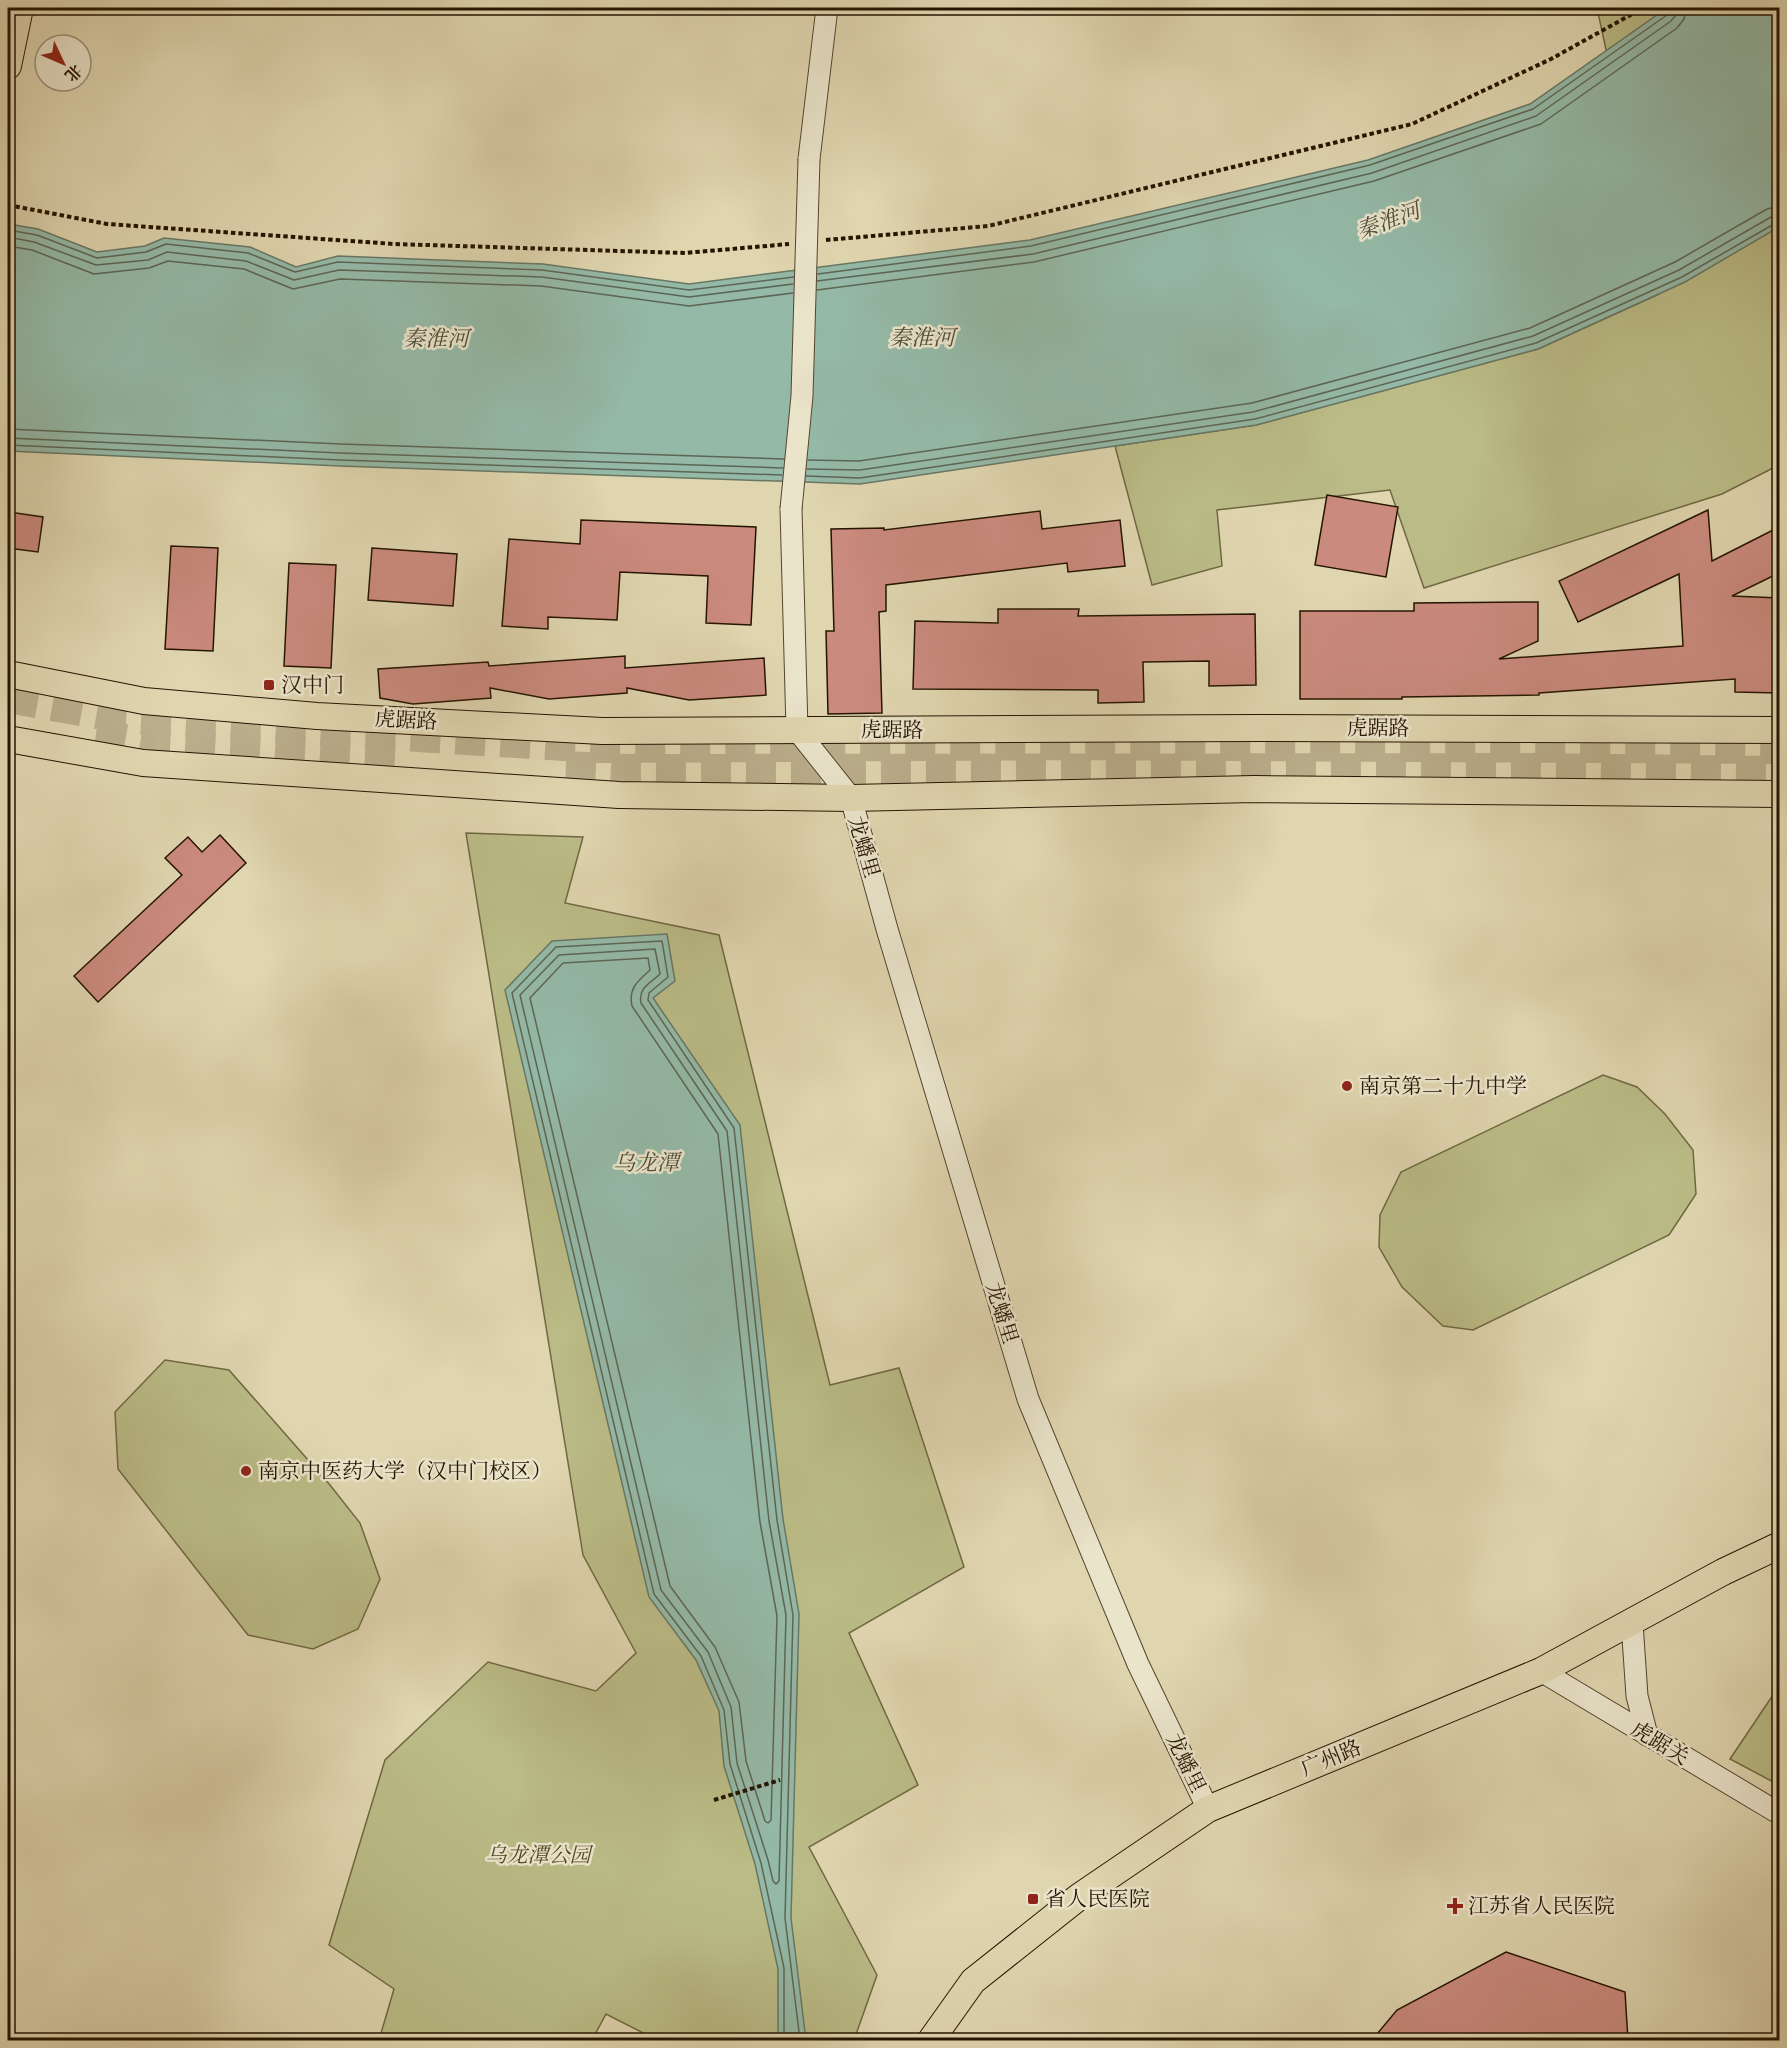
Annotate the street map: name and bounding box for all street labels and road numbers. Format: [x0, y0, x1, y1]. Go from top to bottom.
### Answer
street label: 虎踞路 [374, 702, 438, 737]
street label: 虎踞路 [1347, 712, 1410, 743]
street label: 虎踞路 [861, 714, 924, 745]
street label: 龙蟠里 [841, 812, 888, 881]
street label: 龙蟠里 [978, 1278, 1027, 1348]
street label: 虎踞关 [1625, 1713, 1695, 1772]
street label: 龙蟠里 [1159, 1728, 1214, 1798]
street label: 广州路 [1296, 1731, 1366, 1784]

